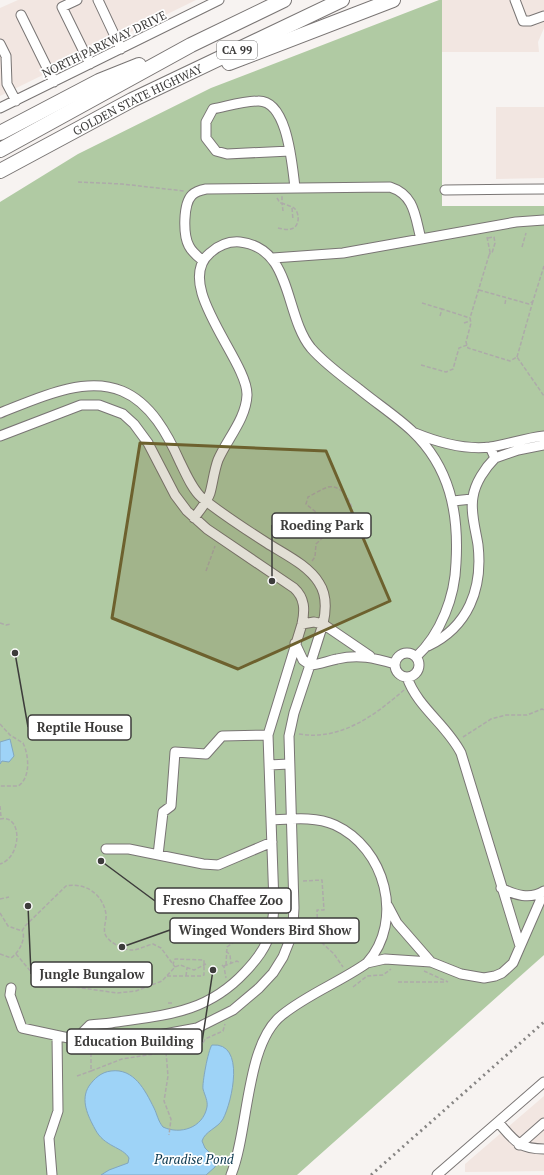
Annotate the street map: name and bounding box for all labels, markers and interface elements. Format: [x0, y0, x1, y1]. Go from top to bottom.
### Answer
street label: NORTH PARKWAY DRIVE [39, 7, 169, 81]
road number: CA 99 [217, 41, 257, 59]
street label: GOLDEN STATE HIGHWAY [70, 60, 205, 138]
callout: Roeding Park [272, 513, 371, 538]
text: Roeding Park [280, 516, 364, 534]
callout: Reptile House [28, 715, 131, 740]
text: Reptile House [37, 718, 123, 736]
callout: Fresno Chaffee Zoo [155, 888, 291, 913]
text: Fresno Chaffee Zoo [163, 891, 283, 909]
callout: Winged Wonders Bird Show [170, 918, 359, 943]
text: Winged Wonders Bird Show [179, 921, 352, 939]
callout: Jungle Bungalow [31, 962, 152, 987]
text: Jungle Bungalow [40, 965, 145, 983]
callout: Education Building [67, 1029, 202, 1054]
text: Education Building [74, 1032, 194, 1050]
water label: Paradise Pond [153, 1150, 235, 1168]

